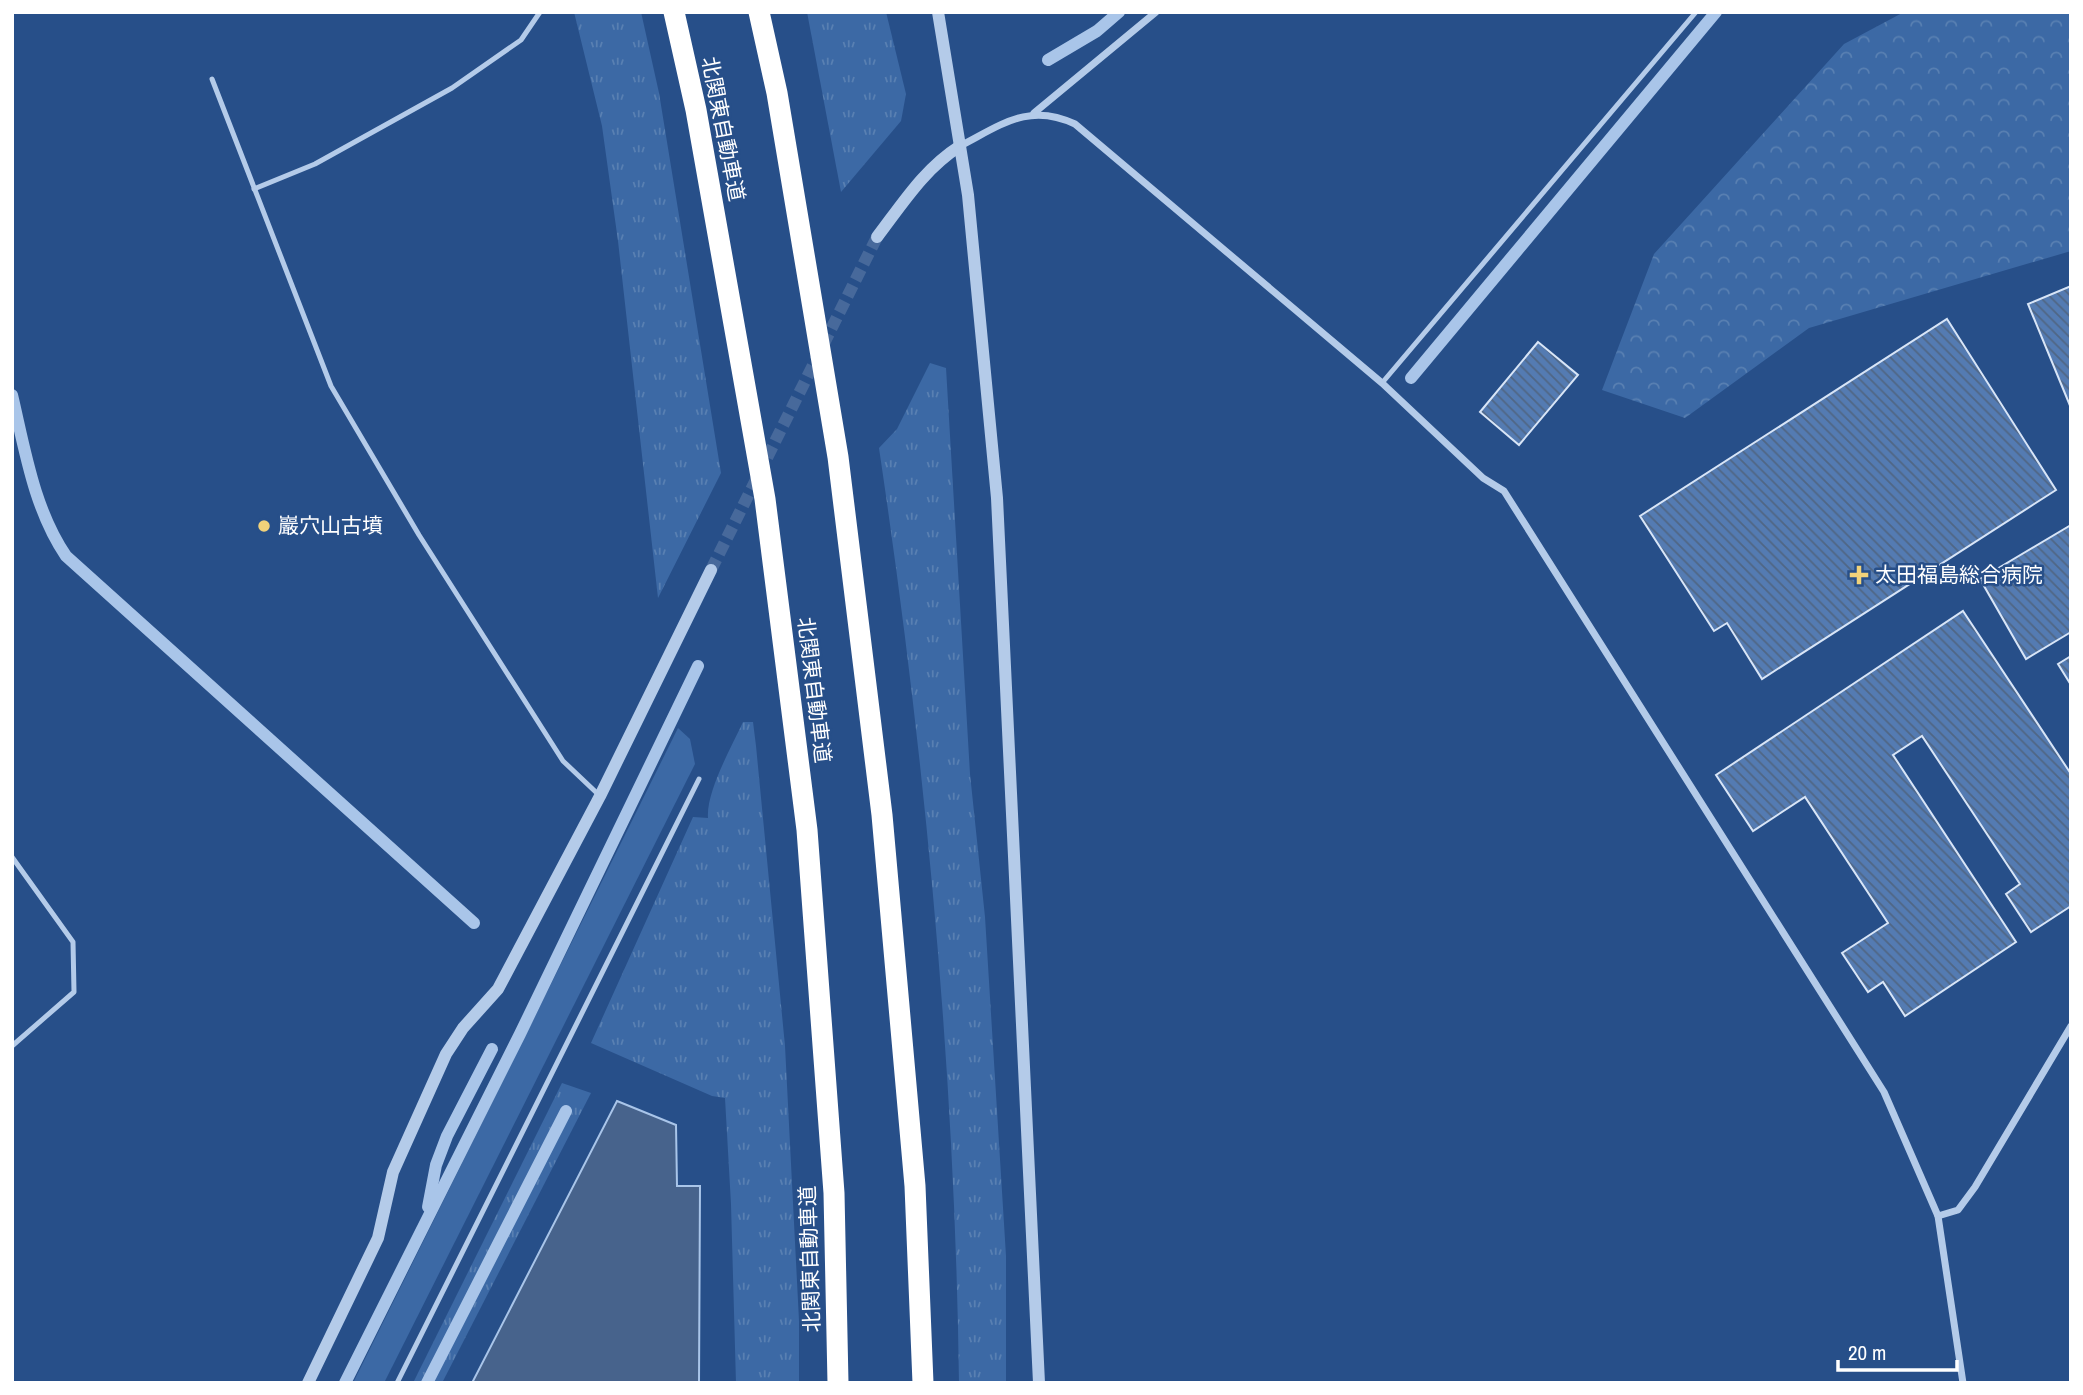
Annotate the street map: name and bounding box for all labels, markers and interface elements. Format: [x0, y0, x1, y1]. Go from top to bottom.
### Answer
street label: 北関東自動車道 [695, 54, 752, 204]
place label: 巖穴山古墳 [278, 511, 383, 540]
marker: 巖穴山古墳 [256, 518, 272, 534]
place label: 太田福島総合病院 [1875, 560, 2043, 589]
marker: 太田福島総合病院 [1849, 565, 1869, 585]
street label: 北関東自動車道 [791, 615, 838, 765]
street label: 北関東自動車道 [792, 1185, 827, 1333]
scale bar [1838, 1328, 1957, 1372]
text: 20 m [1848, 1338, 1886, 1367]

